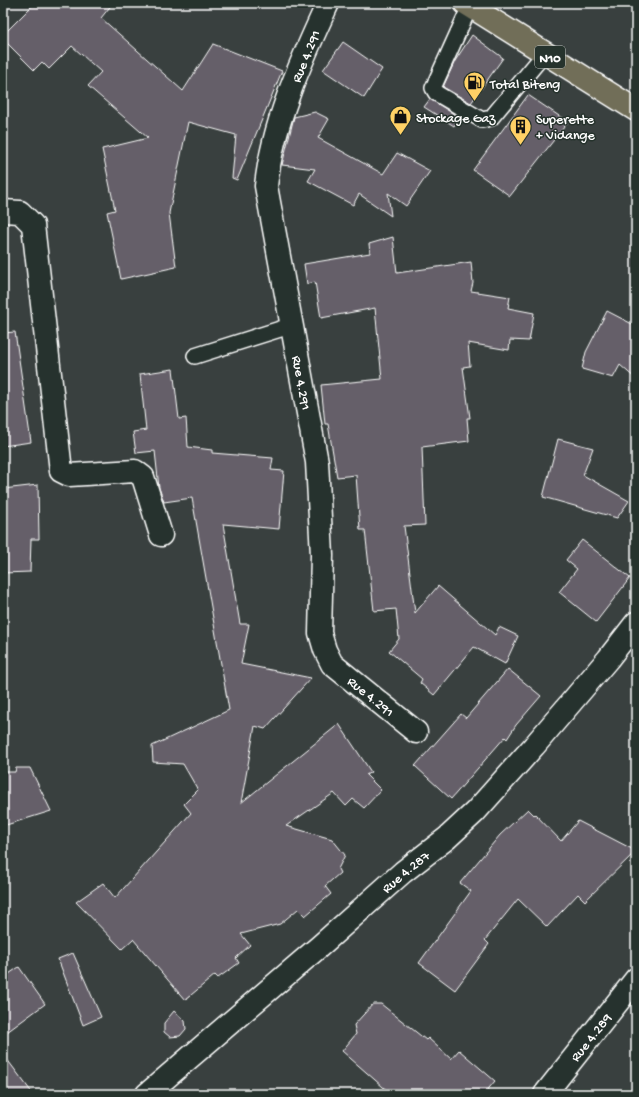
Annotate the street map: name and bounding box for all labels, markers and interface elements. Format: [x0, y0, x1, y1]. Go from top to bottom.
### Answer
street label: Rue 4.291 [289, 28, 326, 86]
road number: N10 [535, 46, 565, 68]
fuel station icon: Total Biteng [461, 70, 487, 103]
place label: Total Biteng [489, 77, 560, 94]
shop icon: Stockage Gaz [388, 104, 414, 137]
place label: Stockage Gaz [416, 111, 496, 128]
place label: Superette + Vidange [536, 112, 596, 145]
building icon: Superette + Vidange [507, 113, 533, 146]
street label: Rue 4.291 [287, 354, 313, 412]
street label: Rue 4.291 [343, 674, 397, 722]
street label: Rue 4.287 [379, 848, 435, 898]
street label: Rue 4.289 [568, 1011, 617, 1066]

